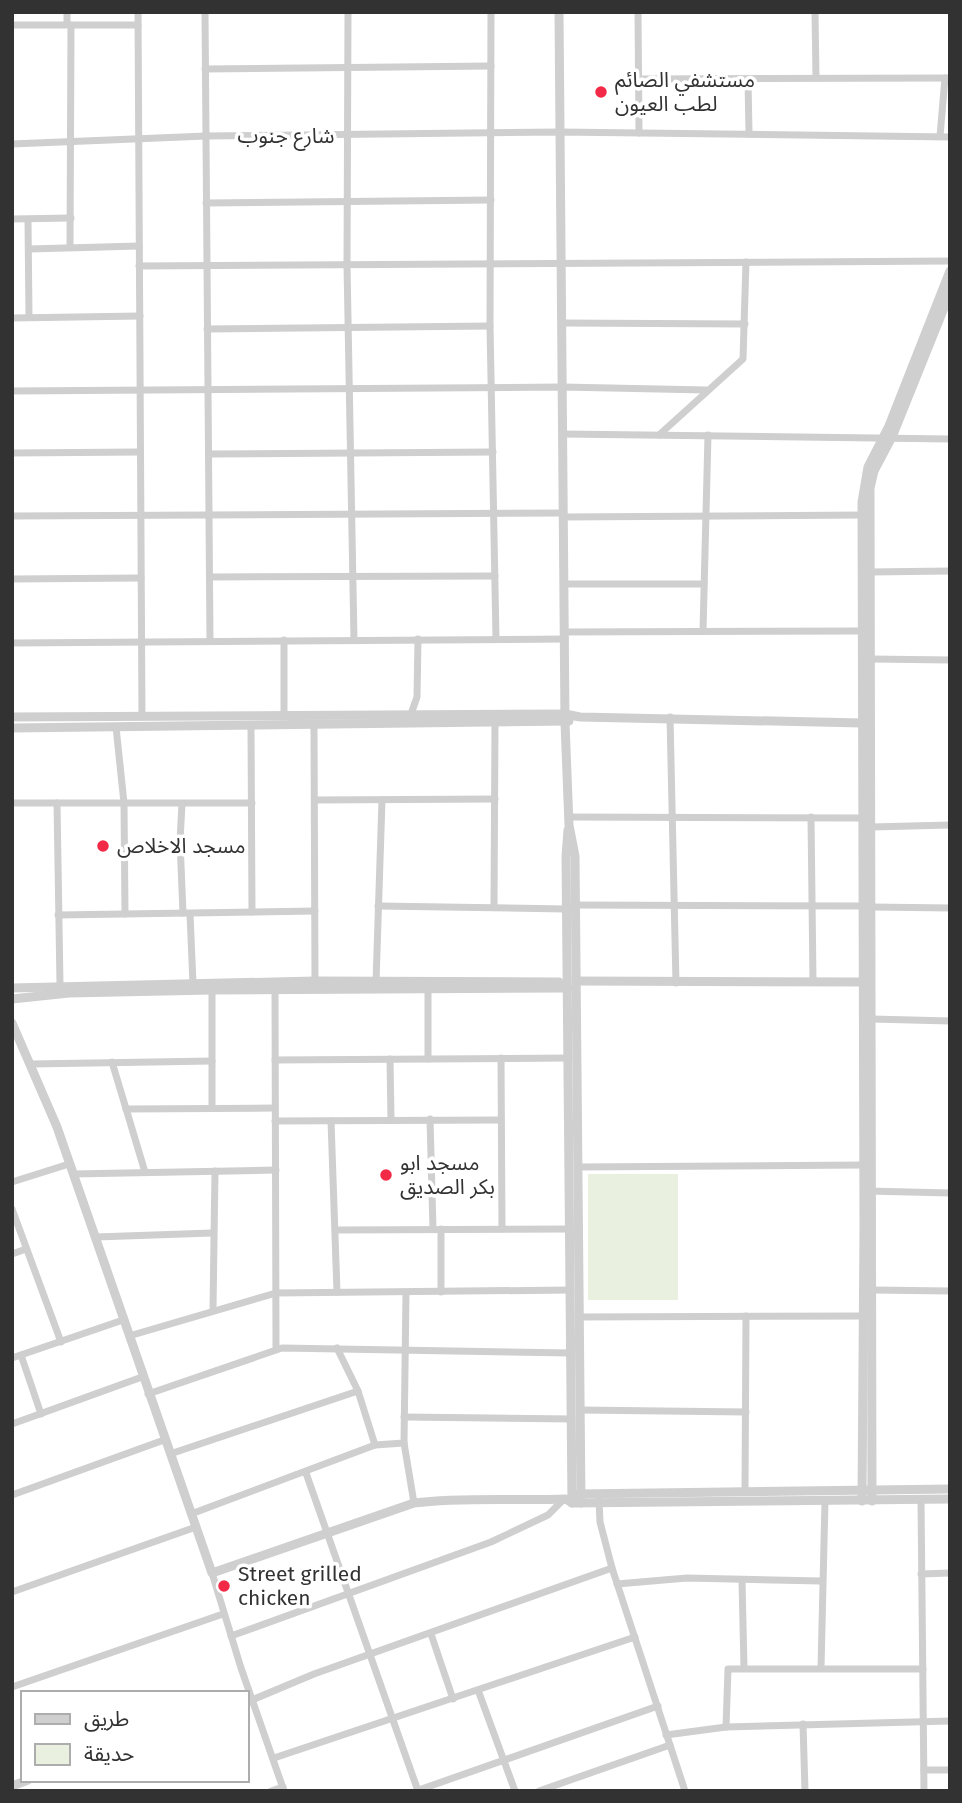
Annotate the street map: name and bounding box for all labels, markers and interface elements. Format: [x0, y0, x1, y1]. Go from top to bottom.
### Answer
place label: مستشفي الصائم لطب العيون [615, 67, 755, 117]
marker: مستشفي الصائم لطب العيون [593, 84, 609, 100]
street label: شارع جنوب [238, 123, 334, 151]
place label: مسجد الاخلاص [117, 833, 246, 859]
marker: مسجد الاخلاص [95, 838, 111, 854]
place label: مسجد ابو بكر الصديق [400, 1150, 495, 1200]
marker: مسجد ابو بكر الصديق [378, 1167, 394, 1183]
place label: Street grilled chicken [238, 1561, 362, 1611]
marker: Street grilled chicken [216, 1578, 232, 1594]
legend [21, 1691, 248, 1782]
text: طريق [84, 1706, 129, 1732]
text: حديقة [84, 1741, 134, 1767]

